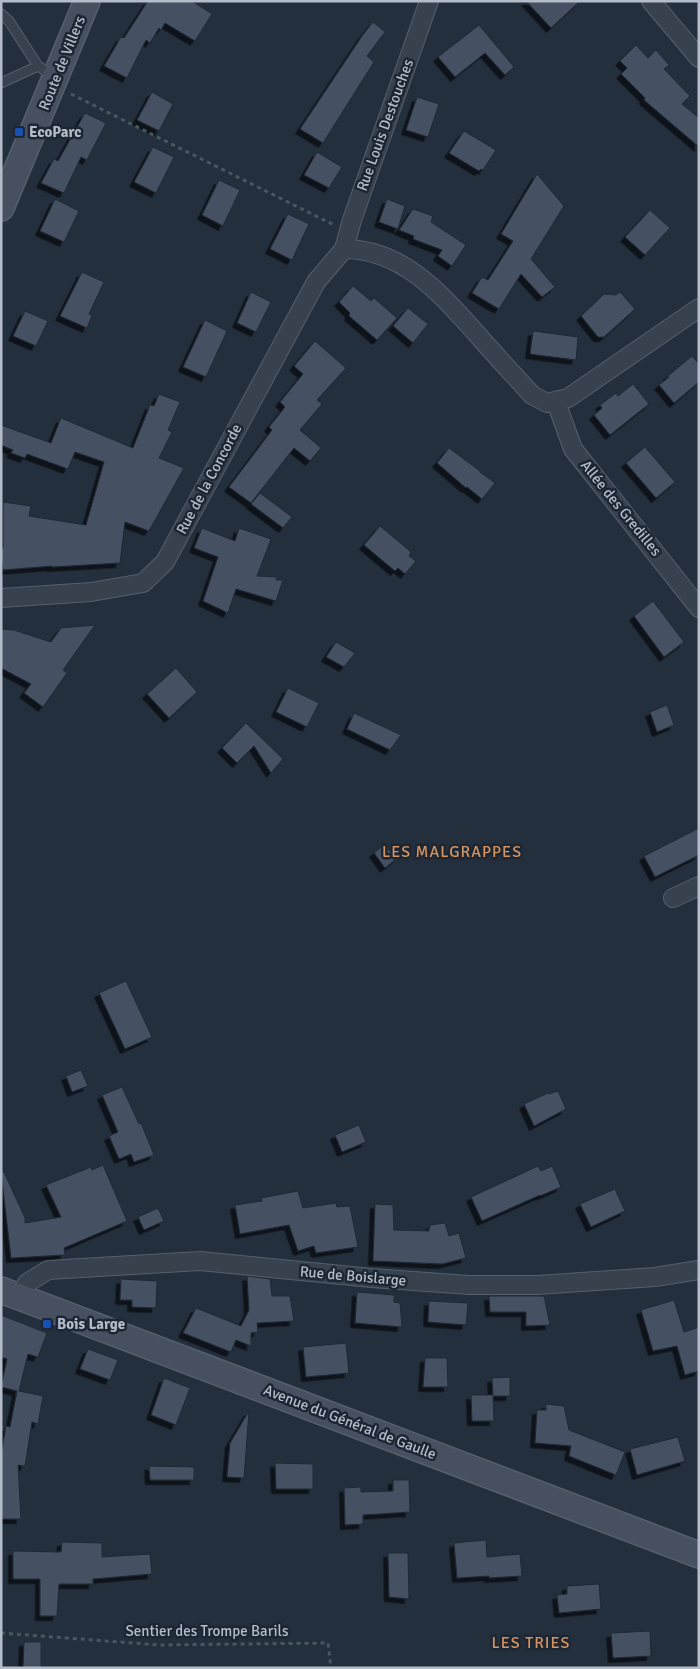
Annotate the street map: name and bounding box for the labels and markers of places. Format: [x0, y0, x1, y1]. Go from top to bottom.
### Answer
place label: EcoParc [29, 123, 81, 141]
marker: EcoParc [13, 126, 25, 138]
place label: Bois Large [57, 1315, 125, 1333]
marker: Bois Large [41, 1318, 53, 1330]

